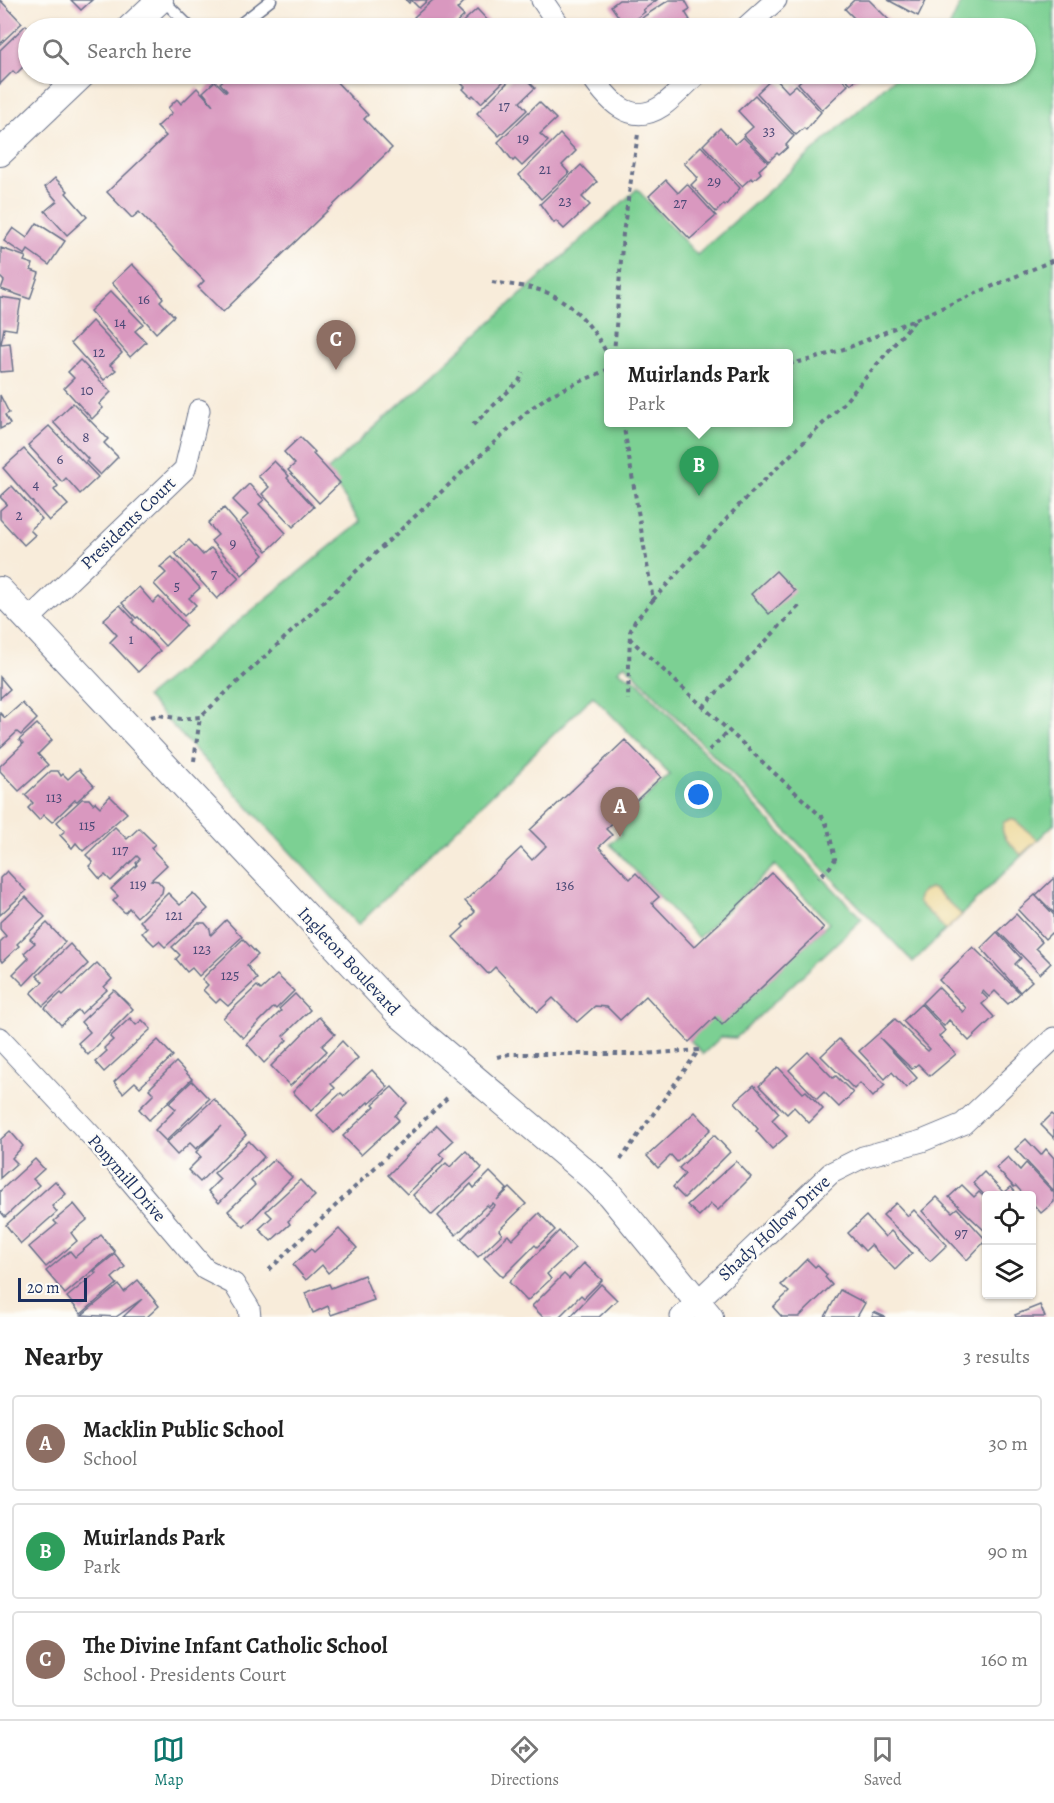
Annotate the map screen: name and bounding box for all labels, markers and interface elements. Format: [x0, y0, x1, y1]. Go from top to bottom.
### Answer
search box [18, 18, 1036, 84]
icon: search [39, 35, 72, 68]
text: Search here [87, 36, 192, 66]
house number: 17 [498, 96, 510, 116]
house number: 33 [763, 121, 775, 141]
house number: 19 [517, 128, 529, 148]
house number: 21 [539, 159, 551, 179]
house number: 29 [707, 171, 721, 191]
house number: 23 [558, 191, 572, 211]
house number: 27 [673, 193, 687, 213]
house number: 16 [138, 289, 150, 309]
house number: 14 [114, 312, 126, 332]
pin: C [316, 320, 356, 370]
house number: 12 [93, 342, 105, 362]
popup [604, 349, 793, 427]
text: Muirlands Park [628, 360, 769, 390]
house number: 10 [80, 380, 94, 400]
text: Park [628, 390, 665, 417]
house number: 8 [82, 427, 90, 447]
pin: B [680, 446, 718, 496]
house number: 6 [57, 449, 64, 469]
street label: Presidents Court [75, 471, 181, 575]
house number: 4 [33, 474, 40, 494]
house number: 2 [15, 505, 23, 525]
house number: 9 [230, 533, 237, 553]
house number: 7 [211, 564, 218, 584]
house number: 5 [174, 576, 180, 596]
house number: 1 [128, 629, 134, 649]
your location [684, 780, 713, 809]
house number: 113 [46, 787, 62, 807]
pin: A [600, 788, 640, 837]
house number: 115 [79, 815, 95, 835]
house number: 117 [112, 840, 129, 860]
house number: 119 [129, 874, 147, 894]
house number: 136 [556, 875, 574, 895]
street label: Ingleton Boulevard [292, 902, 406, 1021]
house number: 121 [165, 905, 183, 925]
house number: 123 [193, 939, 211, 959]
house number: 125 [221, 965, 239, 985]
street label: Ponymill Drive [82, 1129, 172, 1227]
street label: Shady Hollow Drive [713, 1170, 835, 1286]
map controls [982, 1191, 1036, 1299]
button: locate [982, 1191, 1036, 1245]
house number: 97 [954, 1223, 968, 1243]
button: layers [982, 1245, 1036, 1299]
scale bar [18, 1275, 87, 1302]
text: 20 m [27, 1277, 60, 1299]
text: Nearby [24, 1339, 103, 1374]
text: 3 results [963, 1343, 1030, 1370]
text: Macklin Public School [83, 1415, 284, 1445]
text: A [39, 1430, 52, 1457]
text: 30 m [988, 1430, 1028, 1457]
text: School [83, 1445, 137, 1472]
text: Muirlands Park [83, 1523, 225, 1553]
text: B [39, 1538, 52, 1565]
text: 90 m [988, 1538, 1028, 1565]
text: Park [83, 1553, 121, 1580]
text: The Divine Infant Catholic School [83, 1631, 388, 1661]
text: C [39, 1646, 52, 1673]
text: 160 m [981, 1646, 1028, 1673]
text: School · Presidents Court [83, 1661, 286, 1688]
tab: Map [152, 1733, 185, 1791]
tab: Directions [490, 1733, 559, 1791]
tab: Saved [864, 1733, 902, 1791]

